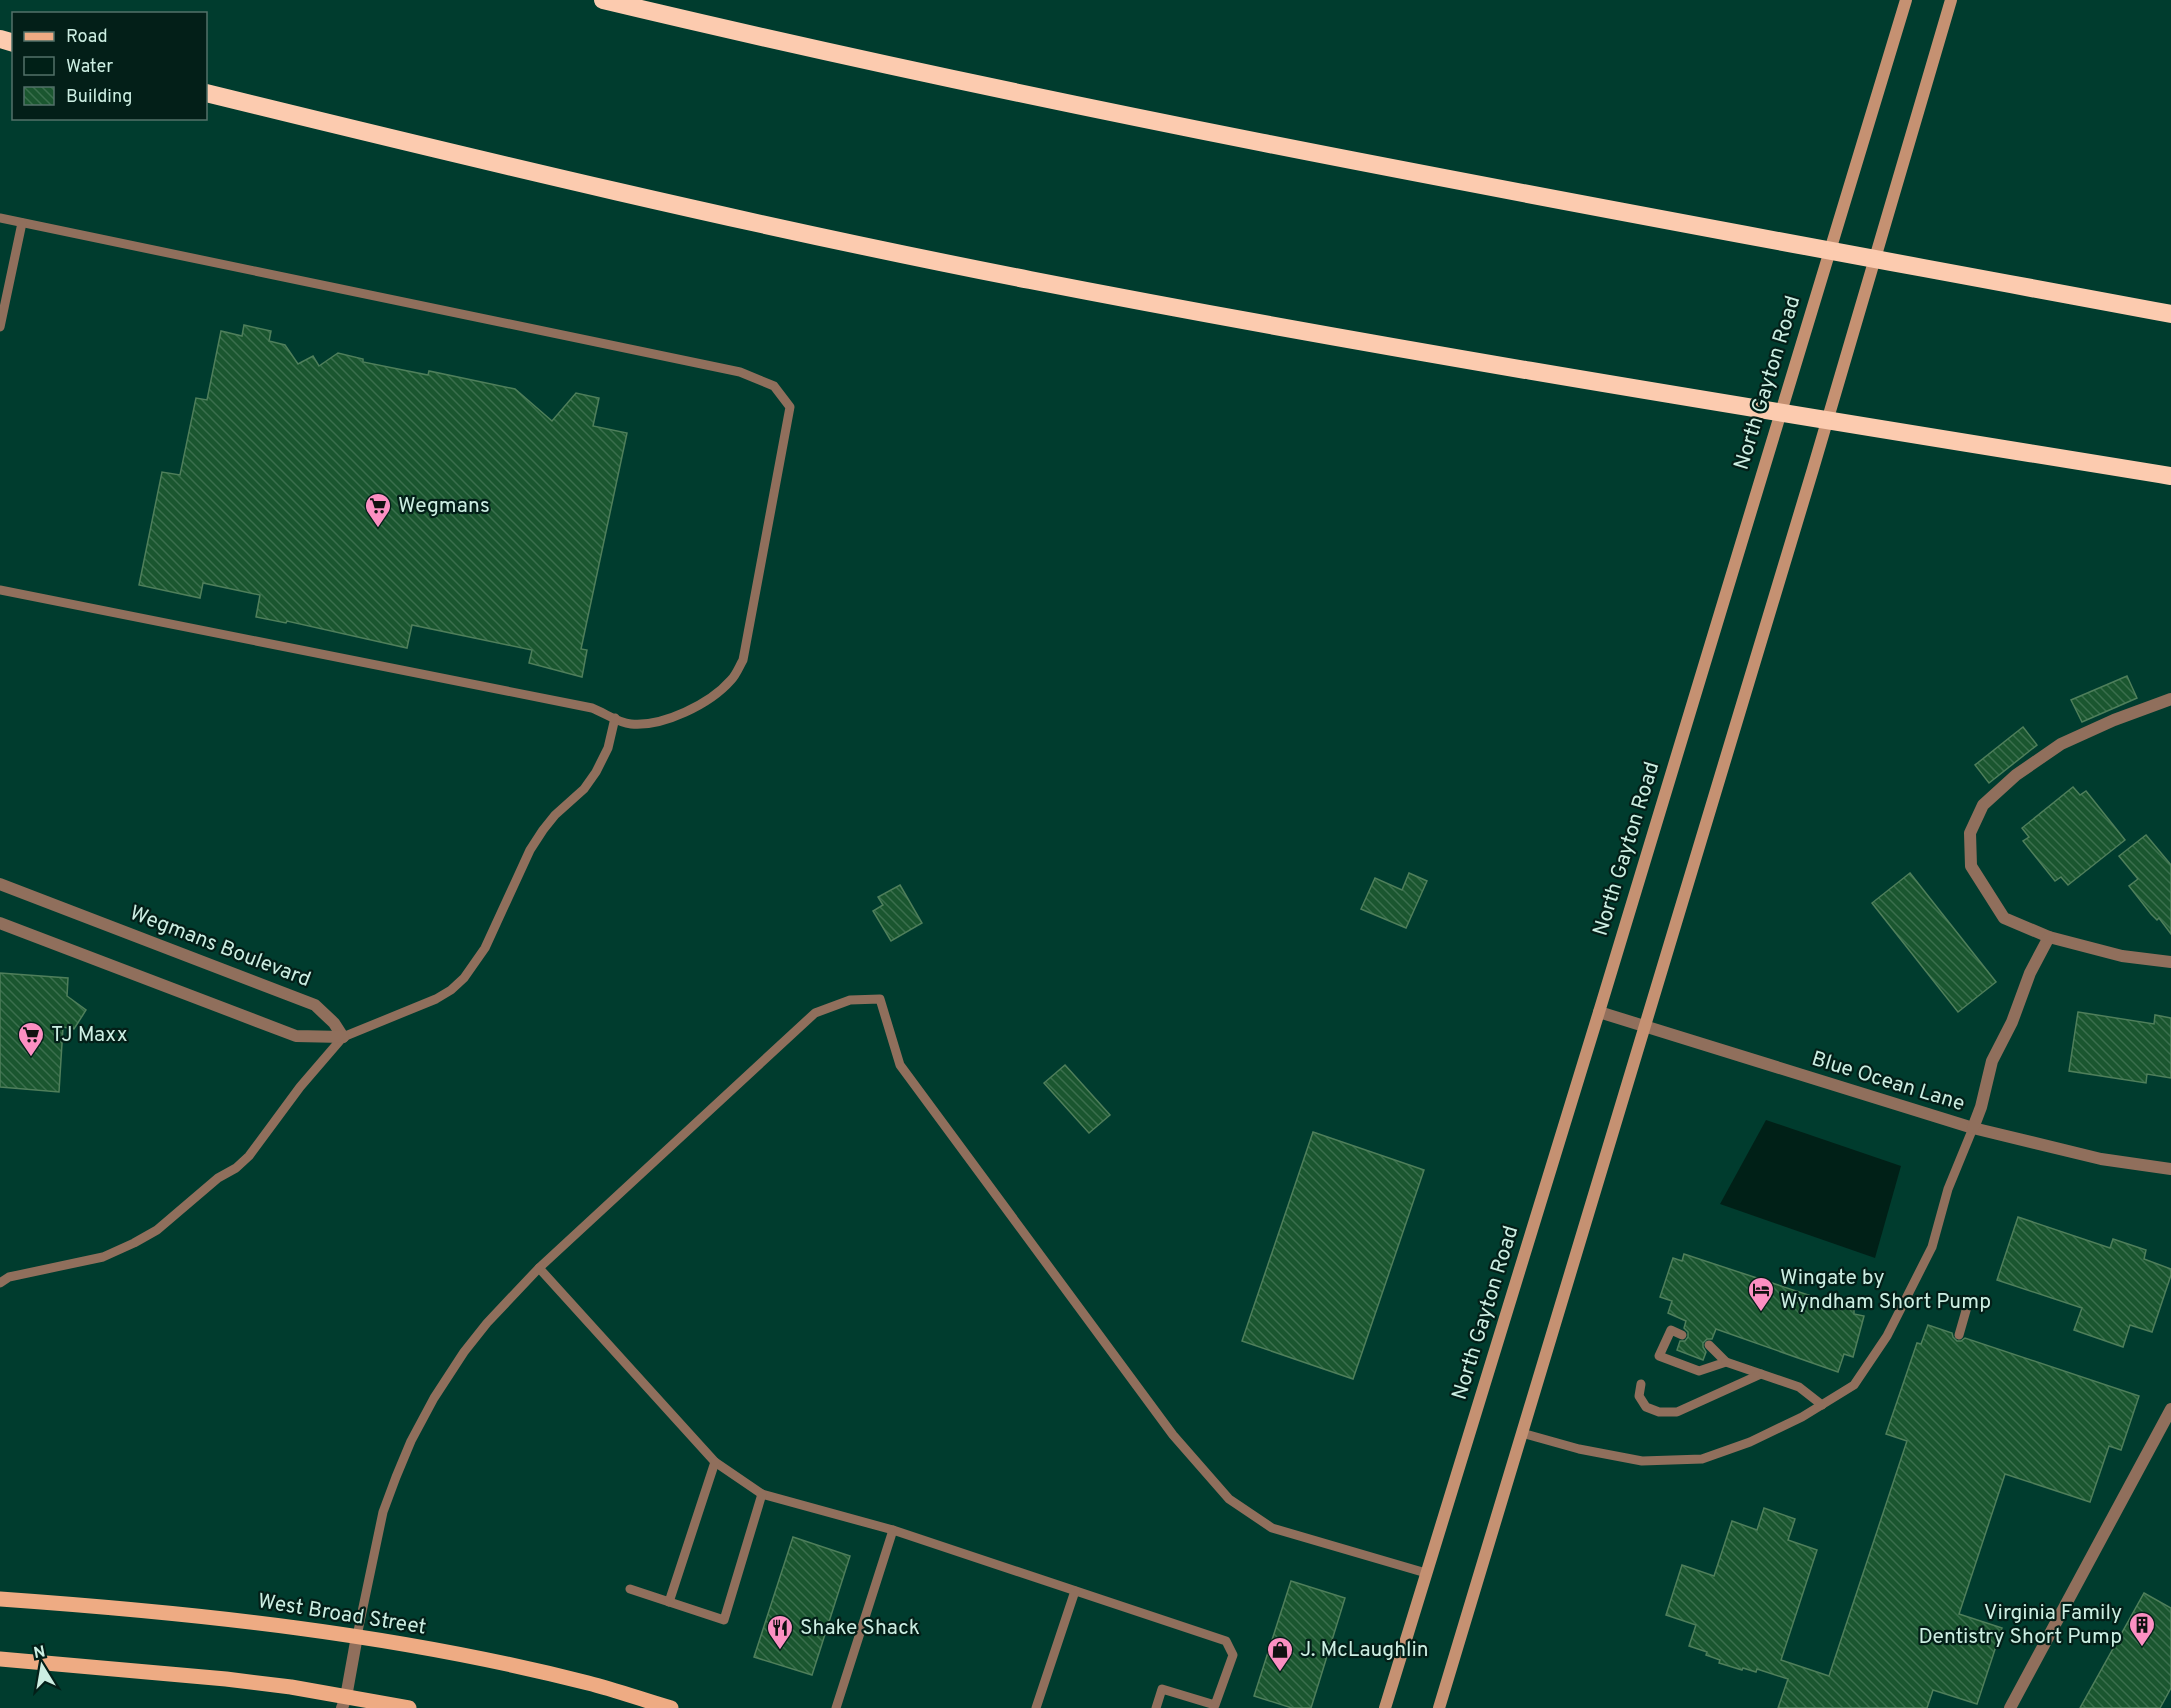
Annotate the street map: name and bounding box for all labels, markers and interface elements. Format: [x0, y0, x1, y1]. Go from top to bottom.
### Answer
legend [12, 12, 207, 120]
text: Road [66, 26, 108, 49]
text: Water [66, 56, 113, 79]
text: Building [66, 86, 132, 109]
street label: North Gayton Road [1729, 293, 1807, 473]
supermarket icon: Wegmans [363, 491, 393, 529]
place label: Wegmans [398, 493, 490, 520]
street label: North Gayton Road [1588, 759, 1666, 939]
street label: Wegmans Boulevard [126, 900, 314, 994]
supermarket icon: TJ Maxx [16, 1020, 46, 1058]
place label: TJ Maxx [51, 1022, 128, 1049]
street label: Blue Ocean Lane [1808, 1046, 1968, 1118]
street label: North Gayton Road [1447, 1223, 1525, 1403]
place label: Wingate by Wyndham Short Pump [1780, 1265, 1991, 1316]
hotel icon: Wingate by Wyndham Short Pump [1746, 1275, 1776, 1313]
street label: West Broad Street [256, 1588, 428, 1642]
place label: Virginia Family Dentistry Short Pump [1918, 1600, 2122, 1651]
building icon: Virginia Family Dentistry Short Pump [2127, 1610, 2157, 1648]
restaurant icon: Shake Shack [765, 1613, 795, 1651]
place label: Shake Shack [800, 1615, 920, 1642]
shop icon: J. McLaughlin [1265, 1635, 1295, 1673]
north arrow [12, 1636, 72, 1696]
place label: J. McLaughlin [1300, 1637, 1429, 1664]
text: N [32, 1642, 47, 1664]

